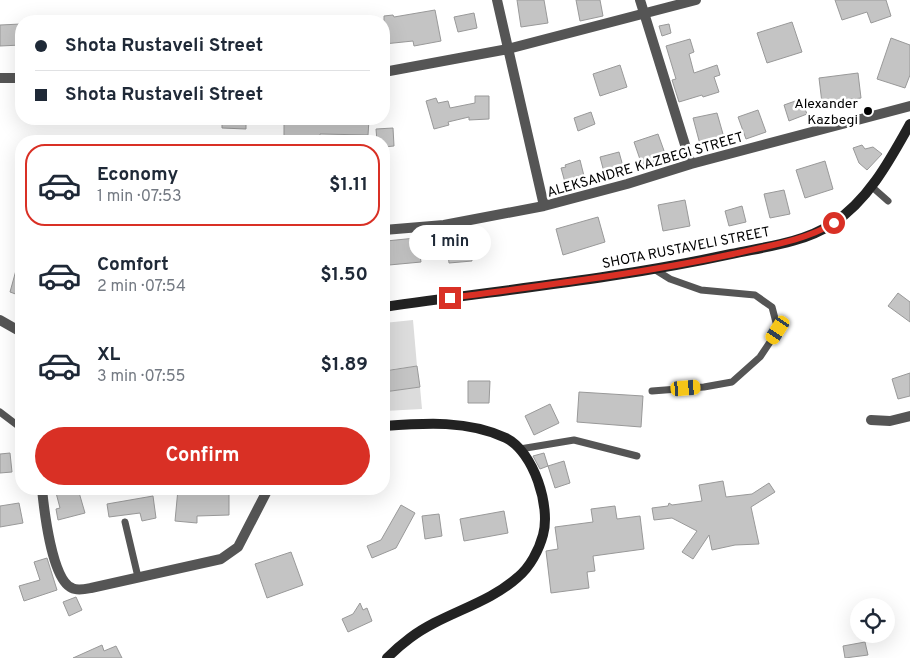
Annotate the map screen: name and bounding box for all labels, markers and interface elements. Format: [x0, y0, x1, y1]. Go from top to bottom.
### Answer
text: Shota Rustaveli Street [65, 34, 263, 58]
text: Shota Rustaveli Street [65, 83, 263, 107]
place label: Alexander Kazbegi [794, 96, 859, 129]
marker: Alexander Kazbegi [862, 105, 874, 117]
street label: ALEKSANDRE KAZBEGI STREET [545, 129, 746, 202]
icon: car [37, 163, 82, 208]
text: Economy [97, 163, 178, 187]
text: $1.11 [329, 173, 368, 197]
text: 1 min · 07:53 [97, 187, 182, 207]
route start [823, 212, 845, 234]
street label: SHOTA RUSTAVELI STREET [601, 224, 772, 273]
callout: 1 min [409, 226, 491, 260]
text: 1 min [431, 232, 469, 252]
icon: car [37, 253, 82, 298]
text: Comfort [97, 253, 169, 277]
text: $1.50 [320, 263, 368, 287]
text: 2 min · 07:54 [97, 277, 186, 297]
route end [439, 287, 461, 309]
car [763, 313, 792, 347]
icon: car [37, 343, 82, 388]
text: XL [97, 343, 120, 367]
text: $1.89 [321, 353, 368, 377]
text: 3 min · 07:55 [97, 367, 186, 387]
car [670, 379, 701, 397]
button: Confirm [35, 427, 370, 485]
map controls [850, 598, 895, 643]
button: locate [850, 598, 895, 643]

